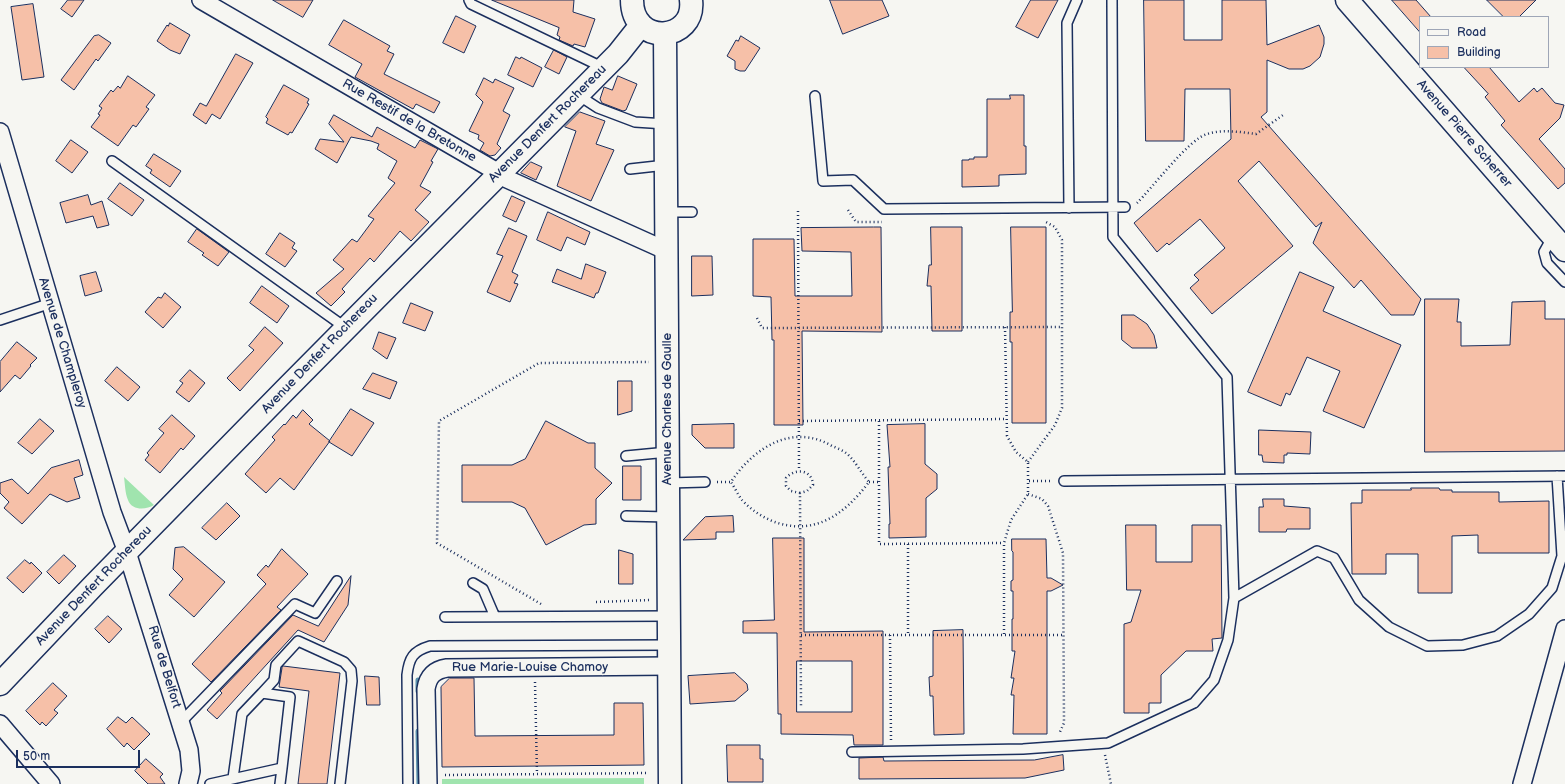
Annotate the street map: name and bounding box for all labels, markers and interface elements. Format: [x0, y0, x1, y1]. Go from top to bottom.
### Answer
legend [1419, 16, 1549, 68]
text: Road [1457, 25, 1486, 40]
text: Building [1457, 45, 1501, 60]
street label: Avenue Denfert Rochereau [486, 62, 610, 186]
street label: Rue Restif de la Bretonne [339, 76, 479, 166]
street label: Avenue Pierre Scherrer [1413, 77, 1515, 191]
street label: Avenue de Champleroy [35, 276, 89, 410]
street label: Avenue Denfert Rochereau [259, 291, 381, 417]
street label: Avenue Charles de Gaulle [660, 333, 676, 485]
street label: Avenue Denfert Rochereau [33, 523, 155, 649]
street label: Rue de Belfort [144, 624, 184, 710]
street label: Rue Marie-Louise Chamoy [452, 660, 608, 676]
scale bar [18, 742, 142, 768]
text: 50 m [23, 749, 50, 764]

